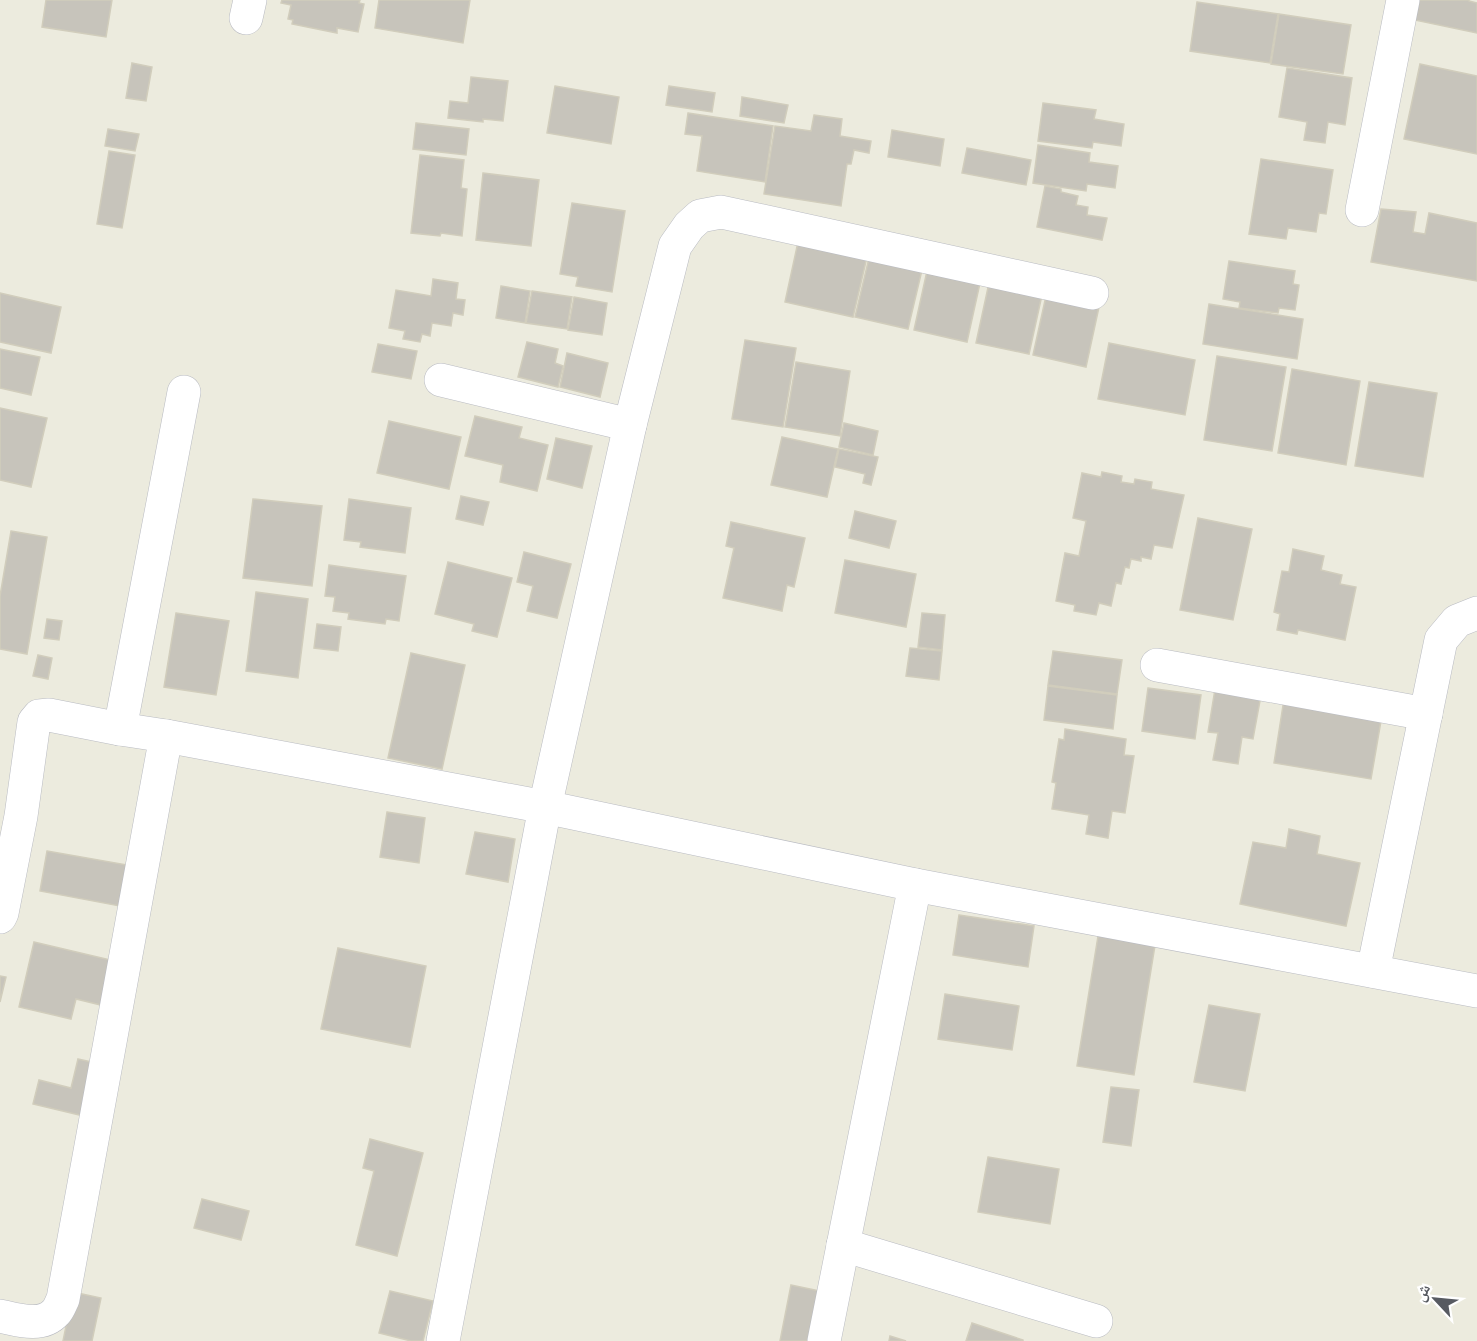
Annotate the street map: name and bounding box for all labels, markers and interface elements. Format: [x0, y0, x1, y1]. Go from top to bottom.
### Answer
north arrow [1405, 1269, 1465, 1329]
text: ش [1409, 1280, 1435, 1305]

